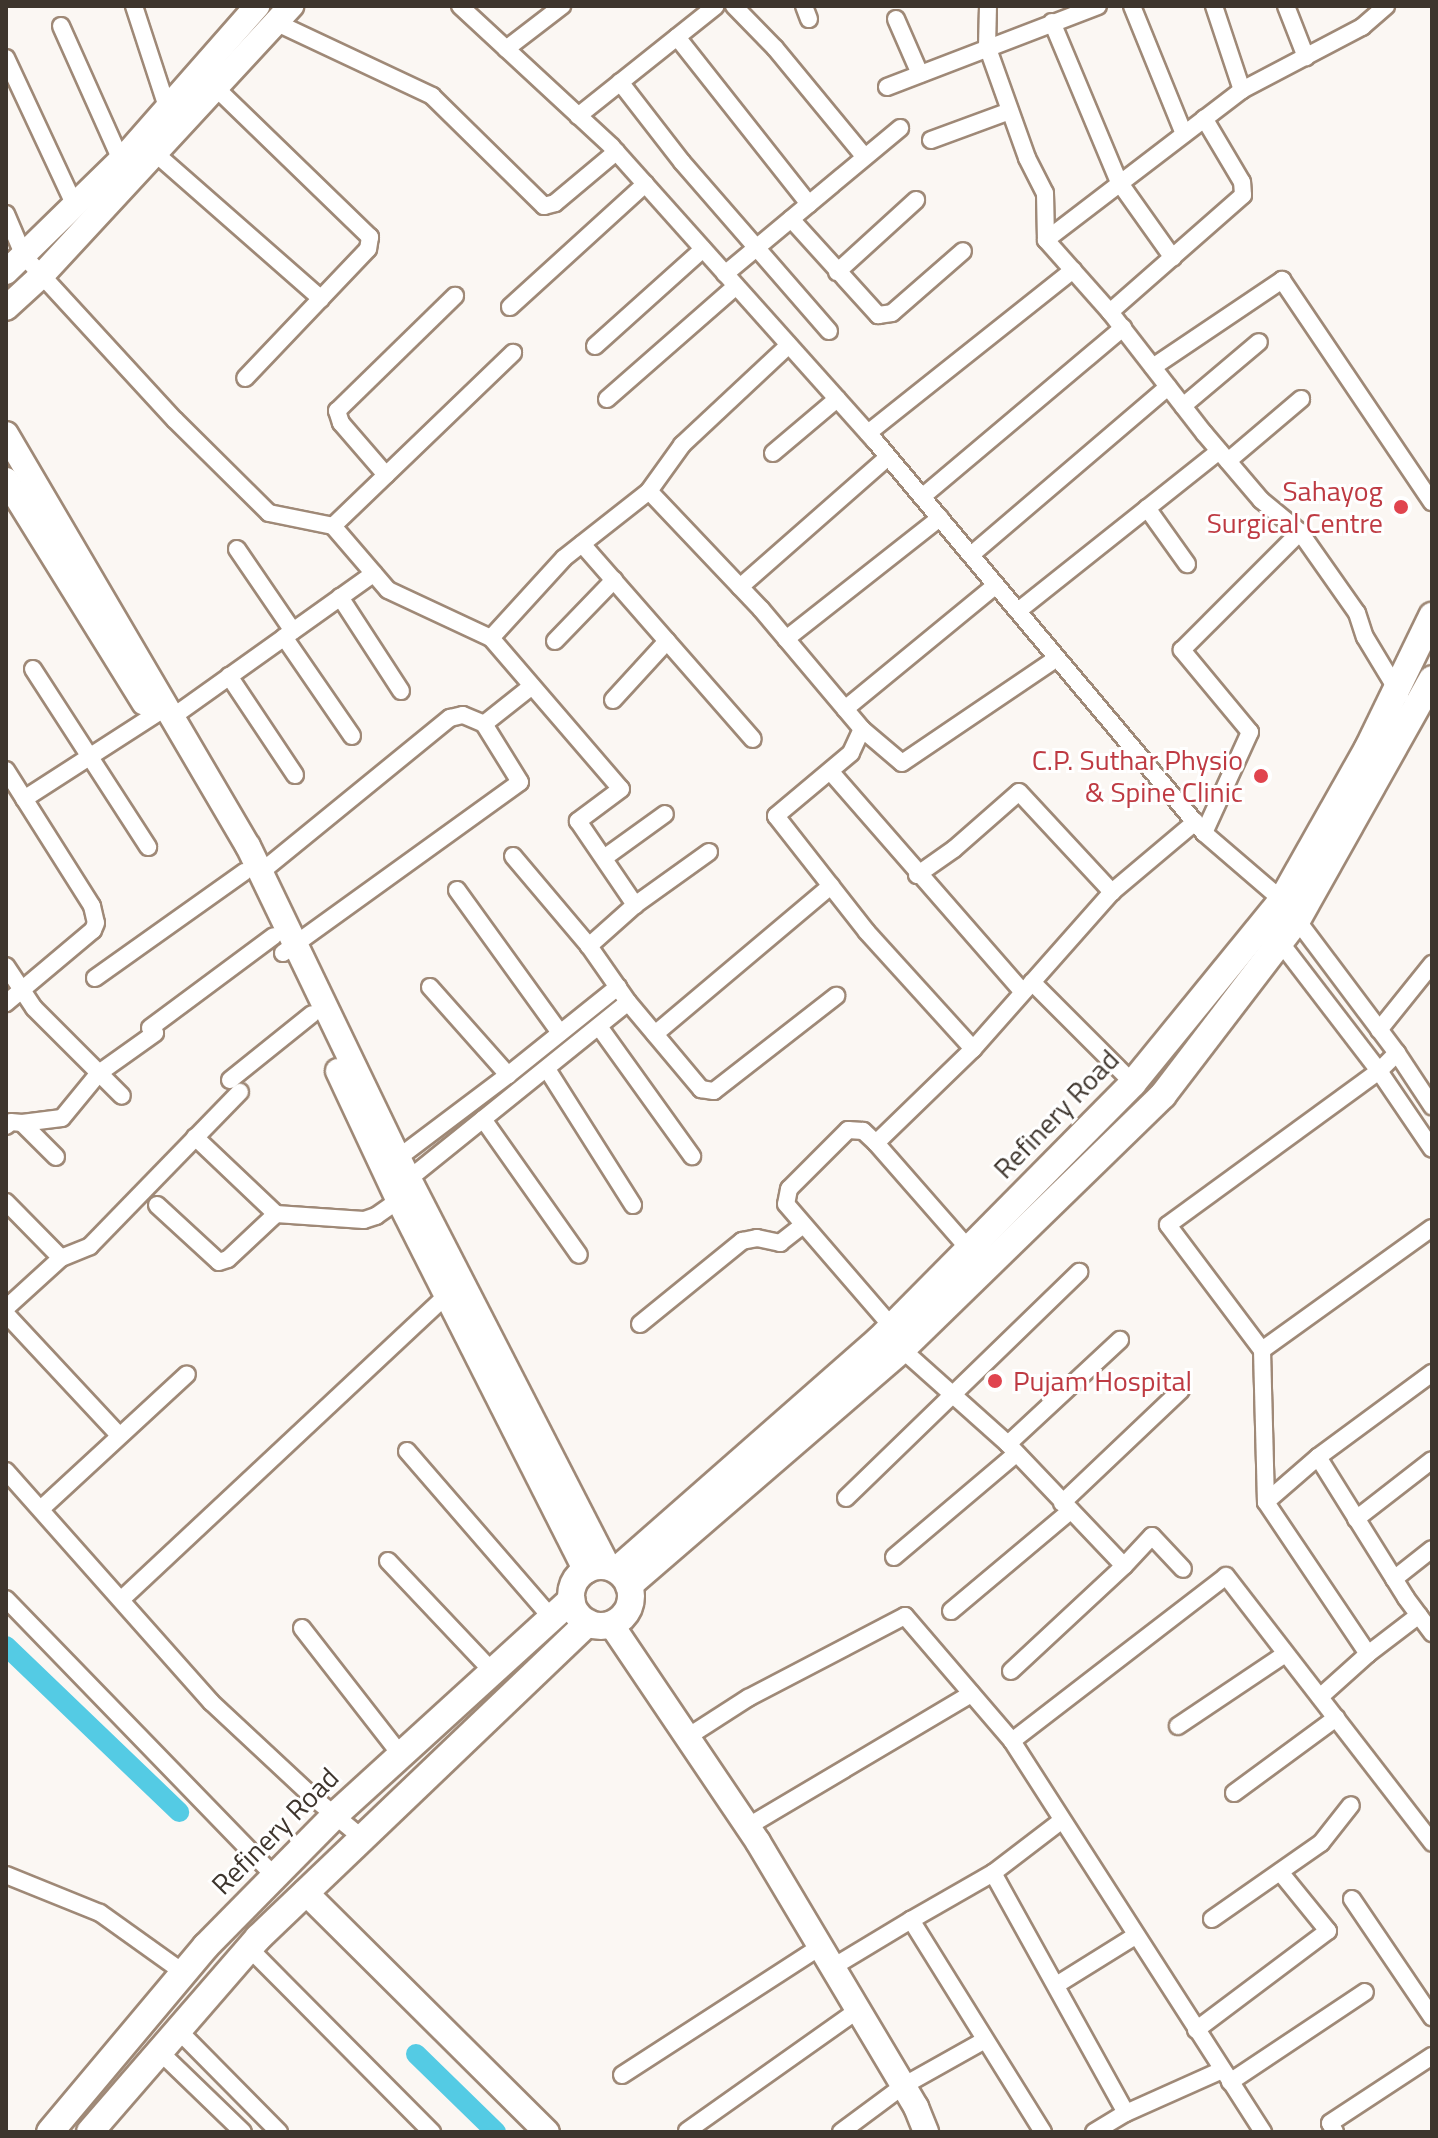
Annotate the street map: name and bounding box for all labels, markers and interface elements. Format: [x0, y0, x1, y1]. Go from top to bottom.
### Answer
place label: Sahayog Surgical Centre [1207, 474, 1383, 540]
marker: Sahayog Surgical Centre [1390, 496, 1412, 518]
place label: C.P. Suthar Physio & Spine Clinic [1032, 743, 1243, 809]
marker: C.P. Suthar Physio & Spine Clinic [1250, 765, 1272, 787]
street label: Refinery Road [986, 1043, 1126, 1185]
place label: Pujam Hospital [1013, 1364, 1192, 1398]
marker: Pujam Hospital [984, 1370, 1006, 1392]
street label: Refinery Road [205, 1761, 345, 1901]

